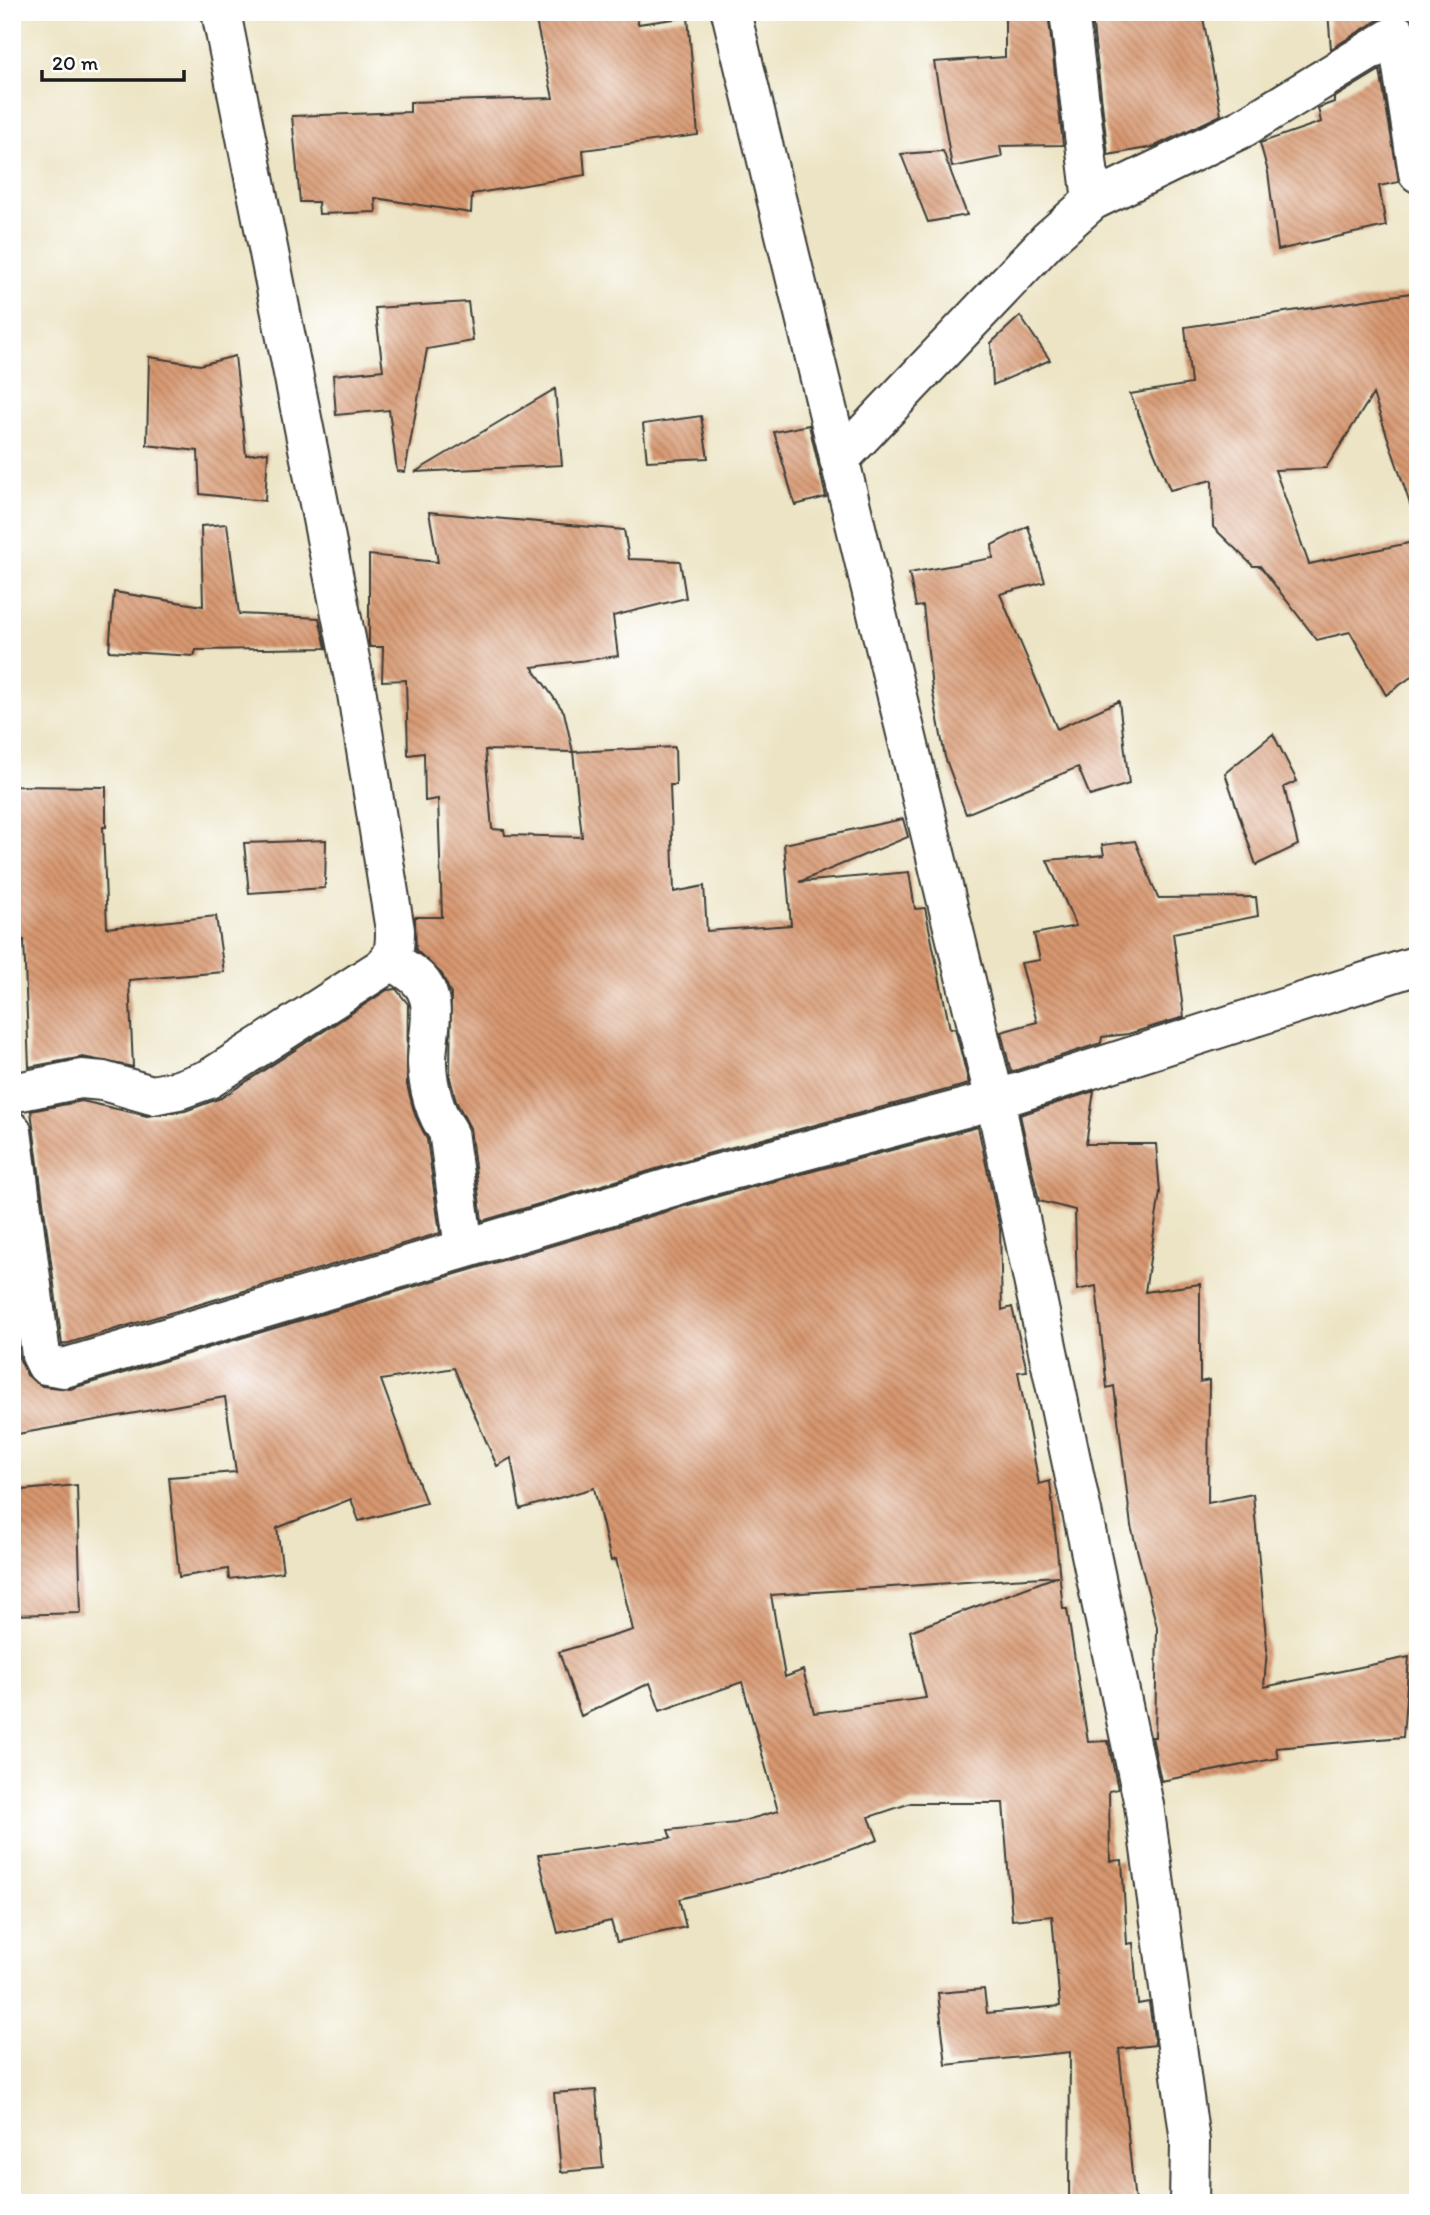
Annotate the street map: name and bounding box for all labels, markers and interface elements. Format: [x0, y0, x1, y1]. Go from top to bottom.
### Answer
scale bar [42, 38, 184, 82]
text: 20 m [52, 50, 99, 75]

